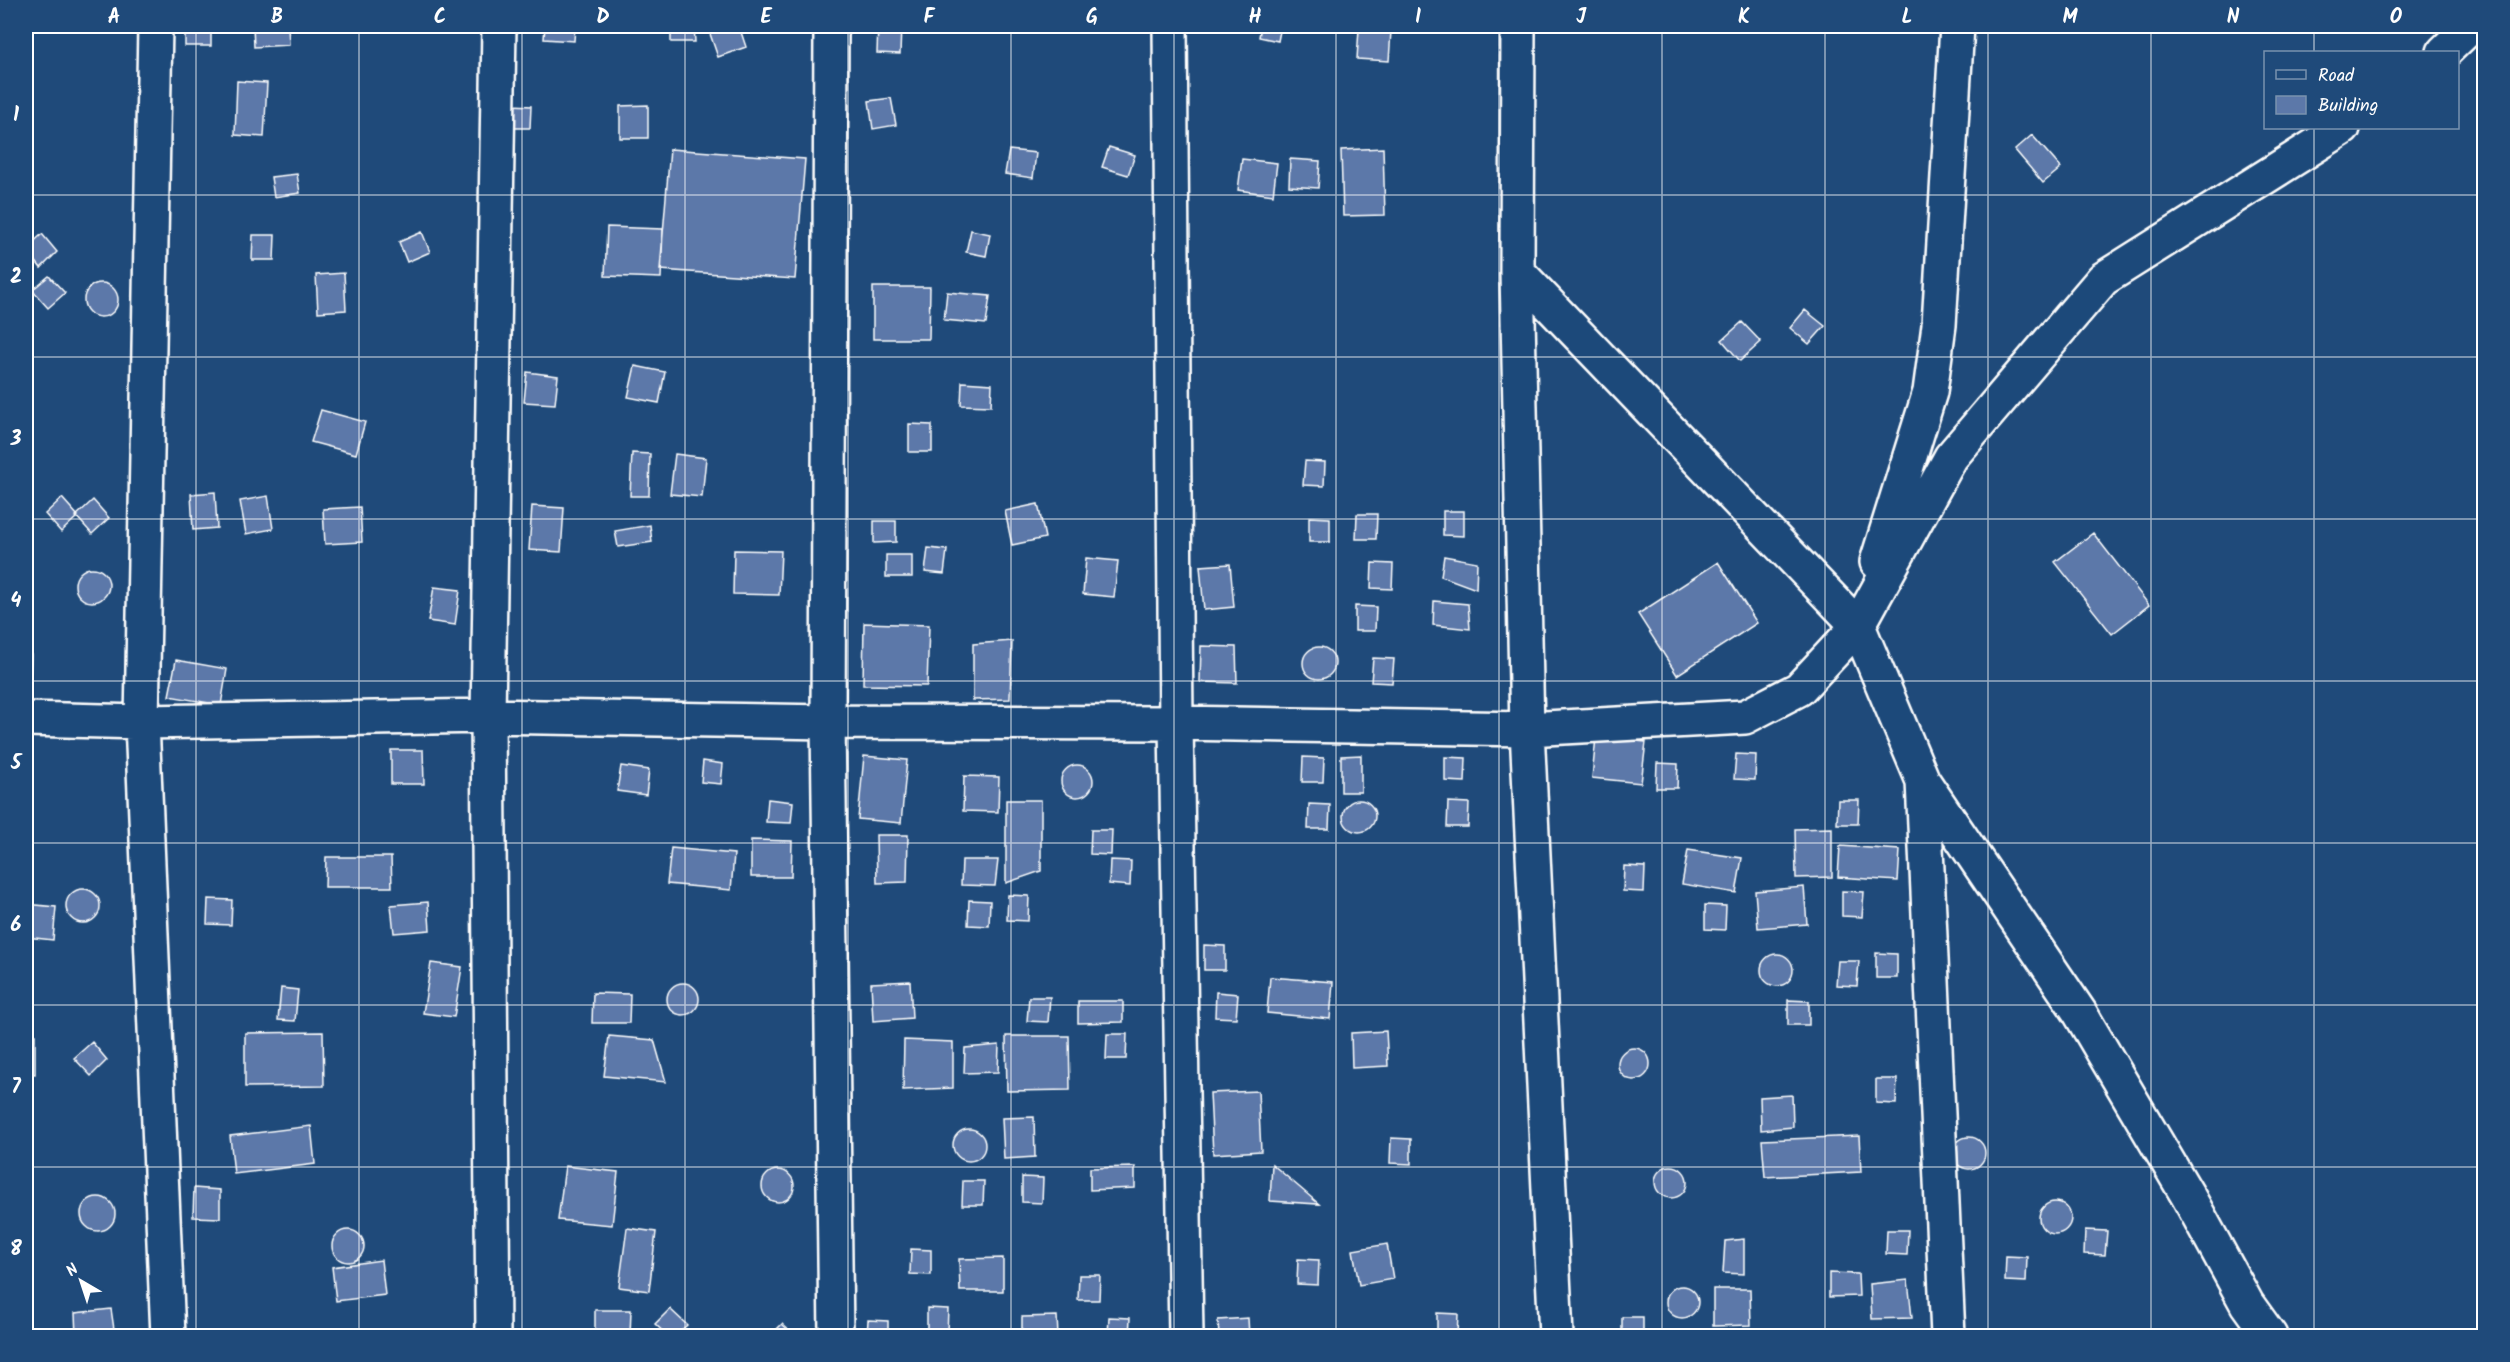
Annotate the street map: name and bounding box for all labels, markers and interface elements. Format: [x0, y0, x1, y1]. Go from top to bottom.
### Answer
text: A [108, 2, 120, 34]
text: B [271, 2, 283, 34]
text: C [434, 2, 446, 34]
text: D [596, 2, 610, 34]
text: E [760, 2, 772, 34]
text: F [924, 2, 936, 34]
text: G [1086, 2, 1098, 34]
text: H [1248, 2, 1262, 34]
text: I [1415, 2, 1421, 34]
text: J [1576, 2, 1587, 34]
text: K [1738, 2, 1750, 34]
text: L [1902, 2, 1912, 34]
text: M [2062, 2, 2078, 34]
text: N [2227, 2, 2240, 34]
text: O [2390, 2, 2403, 34]
legend [2264, 51, 2459, 129]
text: Road [2318, 62, 2355, 91]
text: Building [2318, 92, 2378, 121]
text: 1 [13, 100, 19, 132]
text: 2 [10, 262, 22, 294]
text: 3 [10, 424, 22, 456]
text: 4 [11, 586, 22, 618]
text: 5 [10, 748, 23, 780]
text: 6 [11, 910, 22, 942]
text: 7 [11, 1072, 21, 1104]
text: 8 [10, 1234, 22, 1266]
north arrow [51, 1251, 111, 1311]
text: N [61, 1258, 84, 1283]

